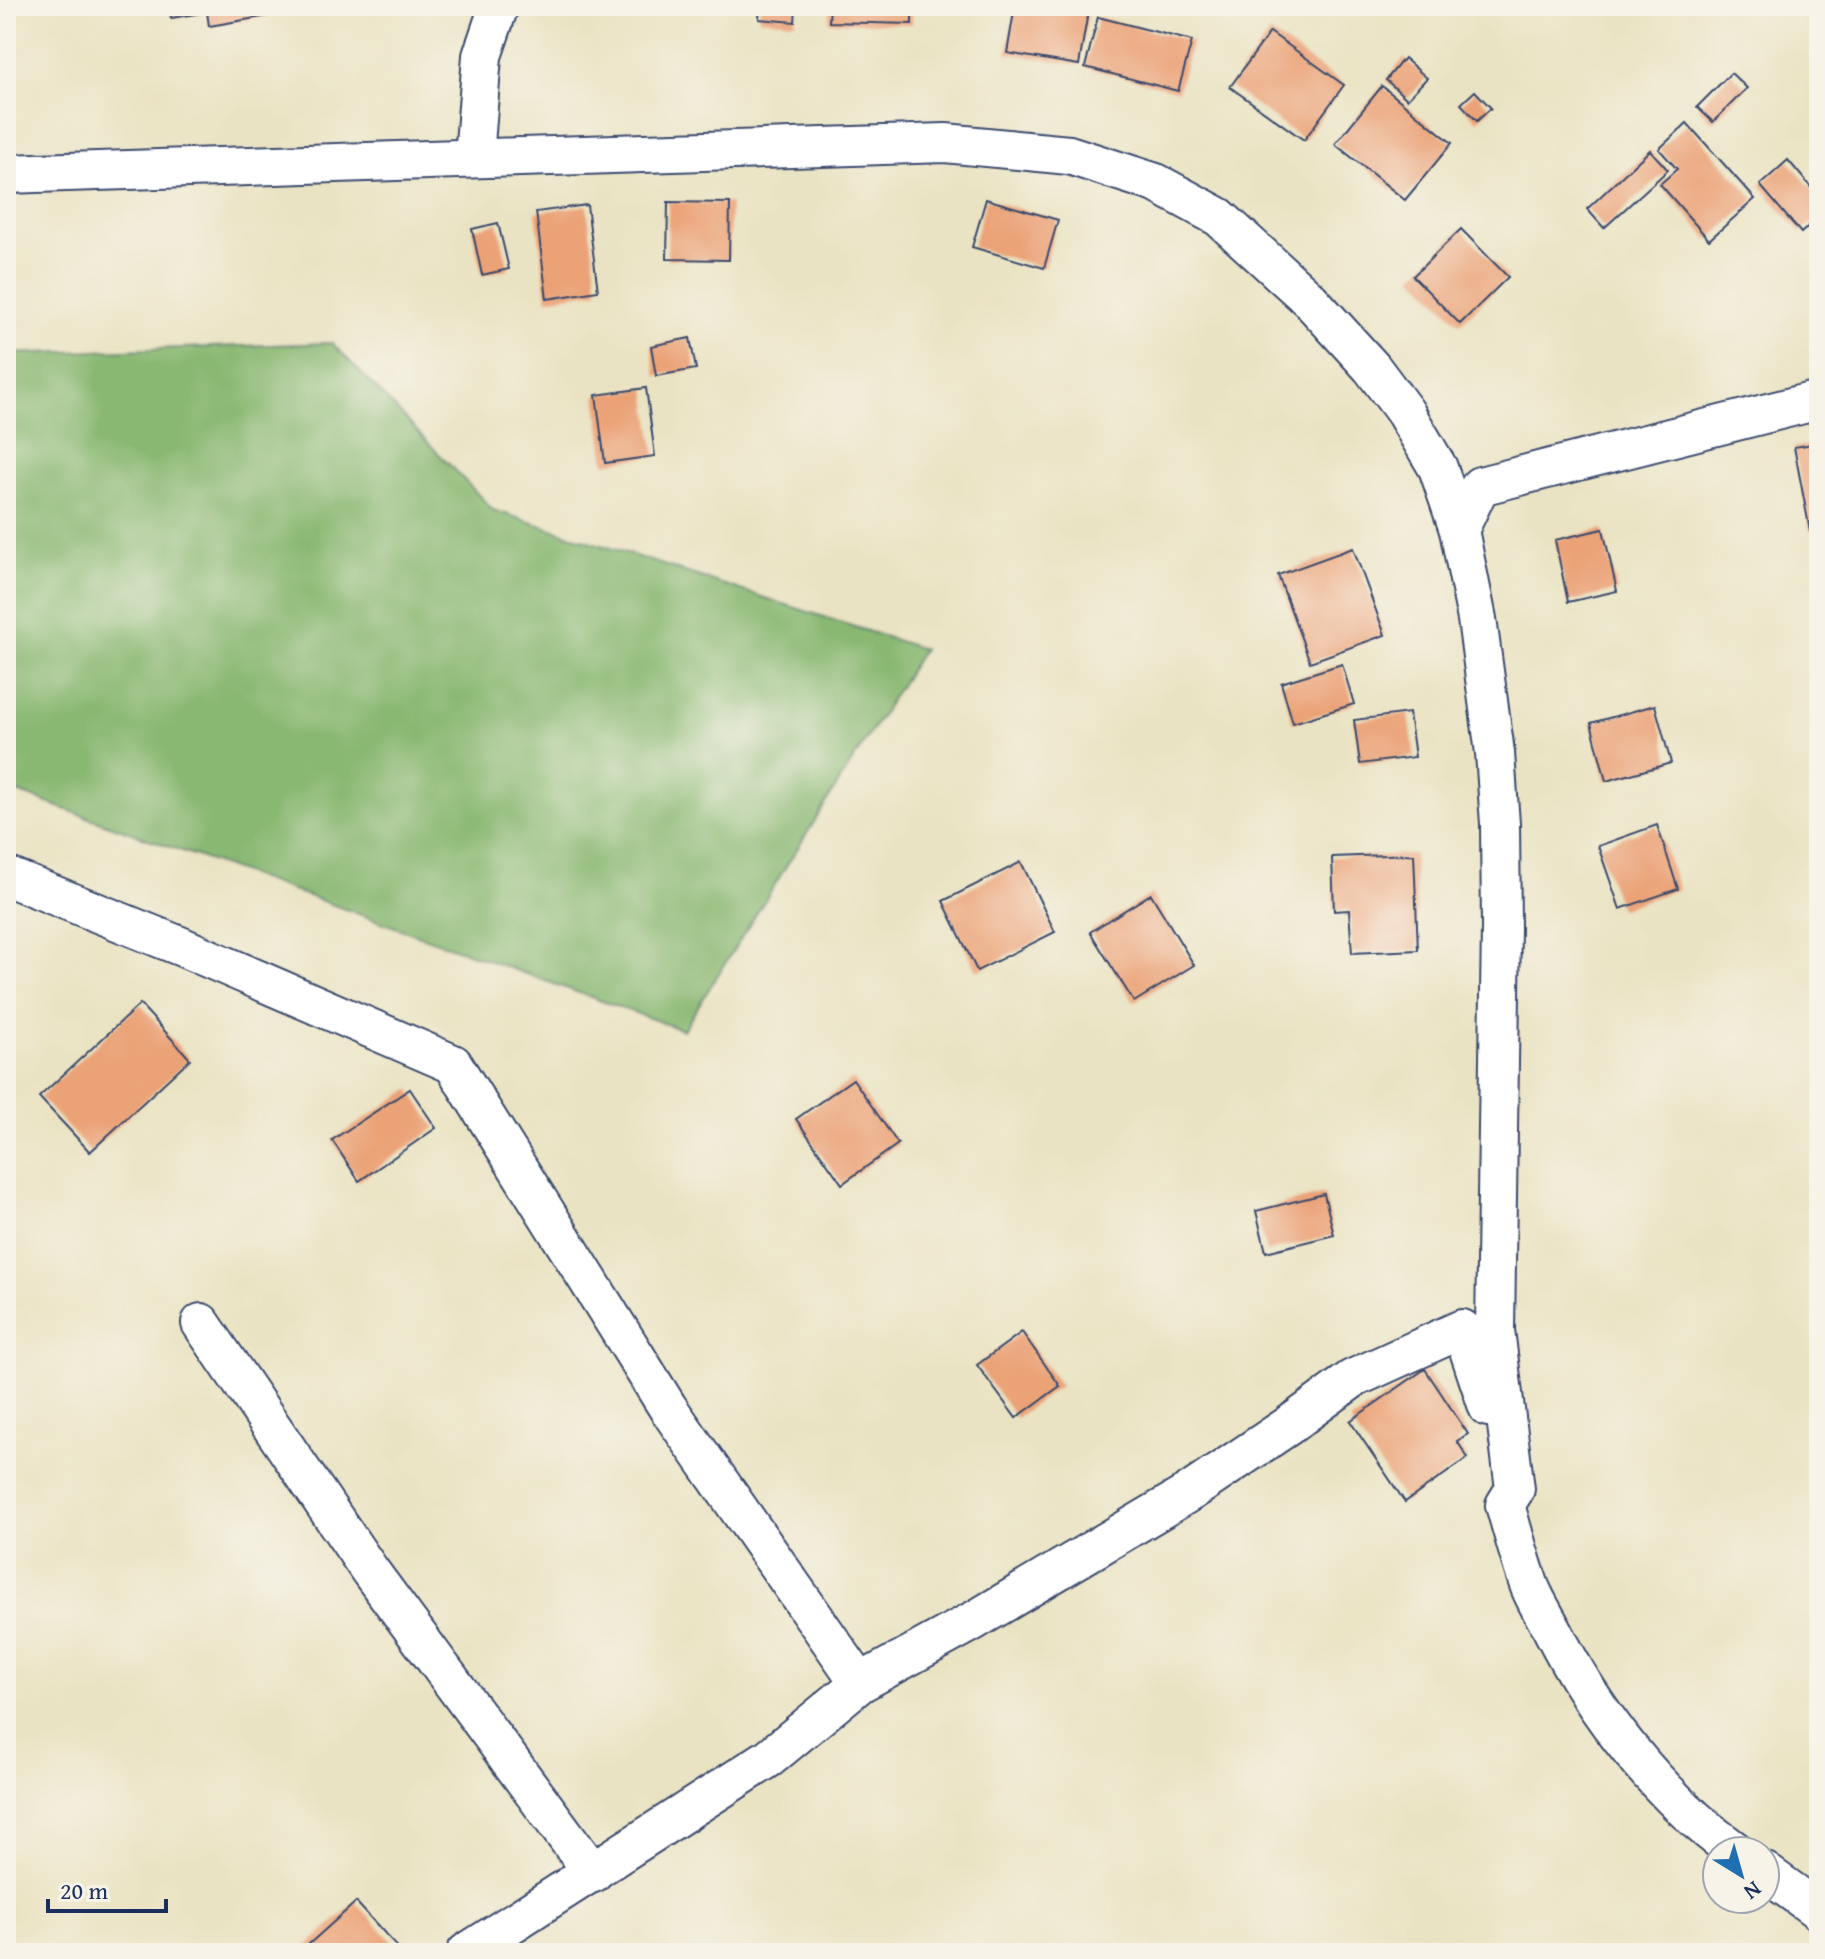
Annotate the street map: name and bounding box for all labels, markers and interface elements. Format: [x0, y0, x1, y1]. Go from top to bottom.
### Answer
north arrow [1701, 1835, 1781, 1915]
scale bar [48, 1863, 166, 1913]
text: 20 m [60, 1873, 108, 1908]
text: N [1737, 1874, 1769, 1908]

